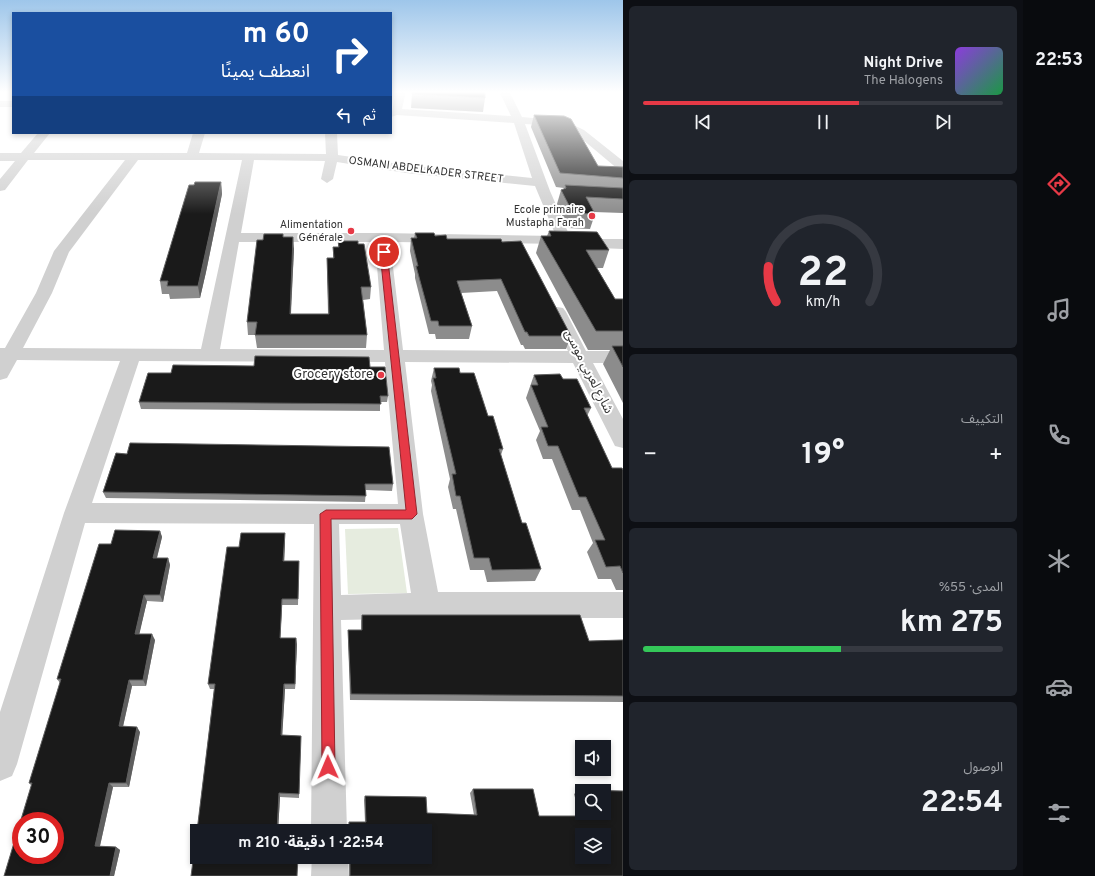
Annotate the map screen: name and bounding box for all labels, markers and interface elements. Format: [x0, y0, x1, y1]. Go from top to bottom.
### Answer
text: 60 m [243, 17, 310, 53]
icon: right [324, 28, 376, 80]
text: 22:53 [1035, 49, 1083, 72]
text: Night Drive [863, 54, 943, 73]
text: انعطف يمينًا [221, 61, 310, 84]
text: The Halogens [864, 73, 943, 89]
icon: left [333, 104, 355, 126]
text: ثم [363, 107, 376, 126]
icon: previous [692, 111, 714, 133]
icon: pause [812, 111, 834, 133]
icon: next [932, 111, 954, 133]
street label: OSMANI ABDELKADER STREET [348, 154, 504, 186]
icon: directions [1045, 170, 1073, 198]
place label: Ecole primaire Mustapha Farah [506, 203, 584, 230]
marker: Ecole primaire Mustapha Farah [587, 211, 597, 221]
place label: Alimentation Générale [280, 218, 343, 245]
marker: Alimentation Générale [346, 226, 356, 236]
pin [367, 235, 401, 269]
icon: arrive [373, 241, 395, 263]
text: 22 [798, 248, 848, 301]
text: km/h [806, 293, 840, 311]
icon: music [1045, 296, 1073, 324]
street label: شارع لعربي موسى [559, 327, 616, 417]
place label: Grocery store [293, 367, 373, 383]
marker: Grocery store [376, 370, 386, 380]
text: التكييف [961, 412, 1003, 428]
icon: phone [1045, 421, 1073, 449]
text: 19° [802, 437, 844, 474]
text: − [643, 442, 657, 469]
text: + [989, 442, 1003, 469]
icon: climate [1045, 547, 1073, 575]
text: المدى · 55% [939, 580, 1003, 596]
text: 275 km [900, 605, 1003, 642]
icon: car [1045, 673, 1073, 701]
map controls [575, 740, 611, 864]
button: sound [575, 740, 611, 776]
position arrow [307, 746, 349, 788]
text: الوصول [963, 760, 1003, 776]
button: search [575, 784, 611, 820]
text: 22:54 [921, 785, 1003, 822]
icon: filters [1045, 799, 1073, 827]
speed limit sign: 30 [12, 812, 64, 864]
button: layers [575, 828, 611, 864]
text: 22:54 · 1 دقيقة · 210 m [238, 834, 384, 853]

